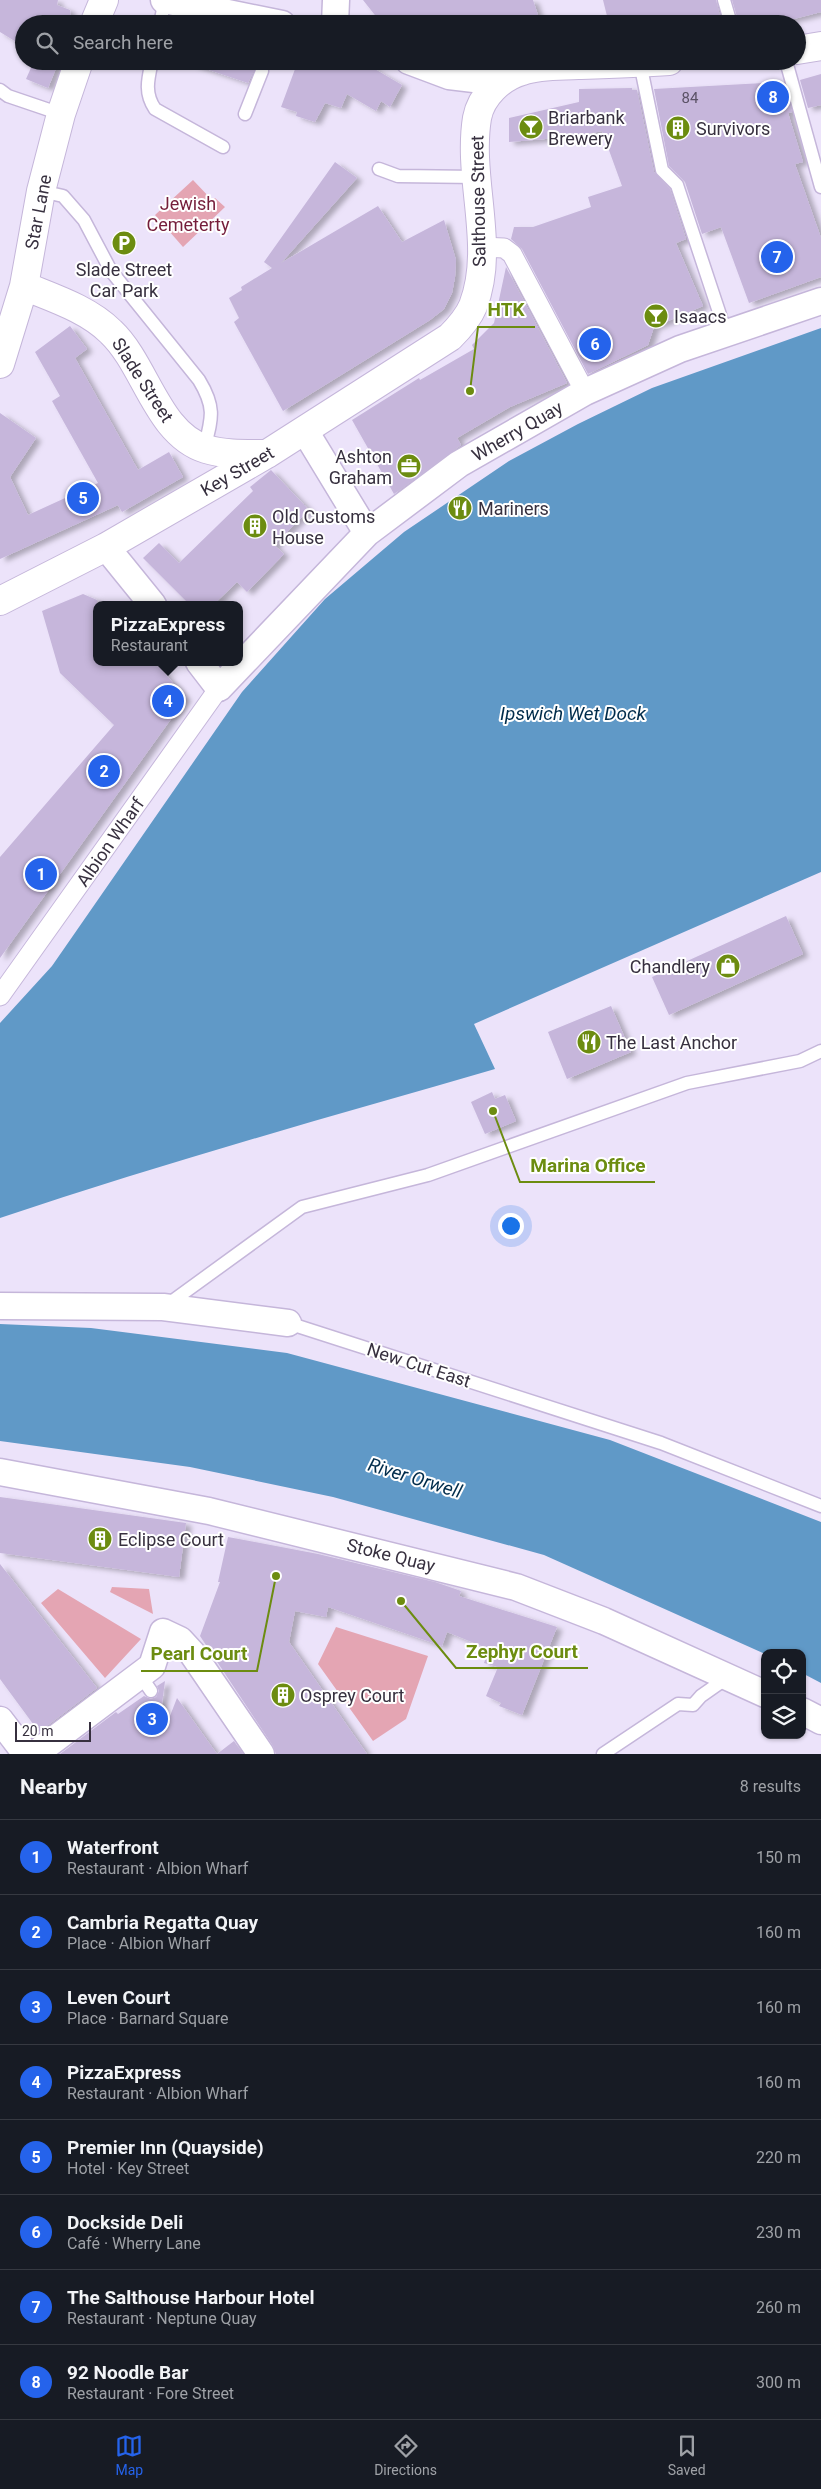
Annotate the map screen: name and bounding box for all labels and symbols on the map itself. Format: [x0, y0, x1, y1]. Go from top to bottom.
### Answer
pin: 8 [757, 78, 789, 116]
house number: 84 [682, 89, 699, 107]
place label: Briarbank Brewery [548, 107, 625, 149]
bar icon: Briarbank Brewery [518, 114, 544, 140]
building icon: Survivors [665, 115, 691, 141]
place label: Survivors [696, 118, 770, 139]
street label: Salthouse Street [466, 135, 490, 267]
street label: Star Lane [20, 173, 56, 251]
park label: Jewish Cemeterty [147, 193, 230, 235]
parking icon: Slade Street Car Park [111, 230, 137, 256]
pin: 7 [761, 238, 793, 276]
place label: Slade Street Car Park [76, 259, 172, 301]
callout: HTK [478, 293, 535, 327]
text: HTK [488, 298, 525, 321]
bar icon: Isaacs [643, 303, 669, 329]
place label: Isaacs [674, 306, 726, 327]
pin: 6 [579, 325, 611, 363]
street label: Slade Street [108, 334, 178, 426]
street label: Wherry Quay [468, 396, 567, 465]
street label: Key Street [197, 442, 277, 500]
place label: Ashton Graham [329, 446, 392, 488]
office icon: Ashton Graham [396, 453, 422, 479]
pin: 5 [67, 479, 99, 517]
restaurant icon: Mariners [447, 495, 473, 521]
place label: Mariners [478, 498, 549, 519]
place label: Old Customs House [272, 506, 375, 548]
building icon: Old Customs House [242, 513, 268, 539]
pin: 4 [152, 682, 184, 720]
water label: Ipswich Wet Dock [500, 702, 647, 725]
pin: 2 [88, 752, 120, 790]
street label: Albion Wharf [72, 793, 149, 890]
pin: 1 [25, 855, 57, 893]
shop icon: Chandlery [715, 953, 741, 979]
place label: Chandlery [630, 956, 710, 977]
restaurant icon: The Last Anchor [576, 1029, 602, 1055]
place label: The Last Anchor [606, 1032, 737, 1053]
callout: Marina Office [520, 1148, 655, 1182]
text: Marina Office [530, 1154, 646, 1177]
your location [498, 1213, 524, 1239]
street label: New Cut East [365, 1338, 473, 1392]
water label: River Orwell [365, 1453, 465, 1503]
building icon: Eclipse Court [87, 1526, 113, 1552]
place label: Eclipse Court [118, 1529, 224, 1550]
street label: Stoke Quay [345, 1534, 438, 1576]
callout: Zephyr Court [456, 1634, 588, 1668]
callout: Pearl Court [141, 1637, 257, 1671]
text: Zephyr Court [466, 1640, 578, 1663]
text: Pearl Court [151, 1642, 248, 1665]
building icon: Osprey Court [270, 1682, 296, 1708]
place label: Osprey Court [300, 1685, 405, 1706]
pin: 3 [136, 1700, 168, 1738]
scale bar [15, 1719, 91, 1742]

